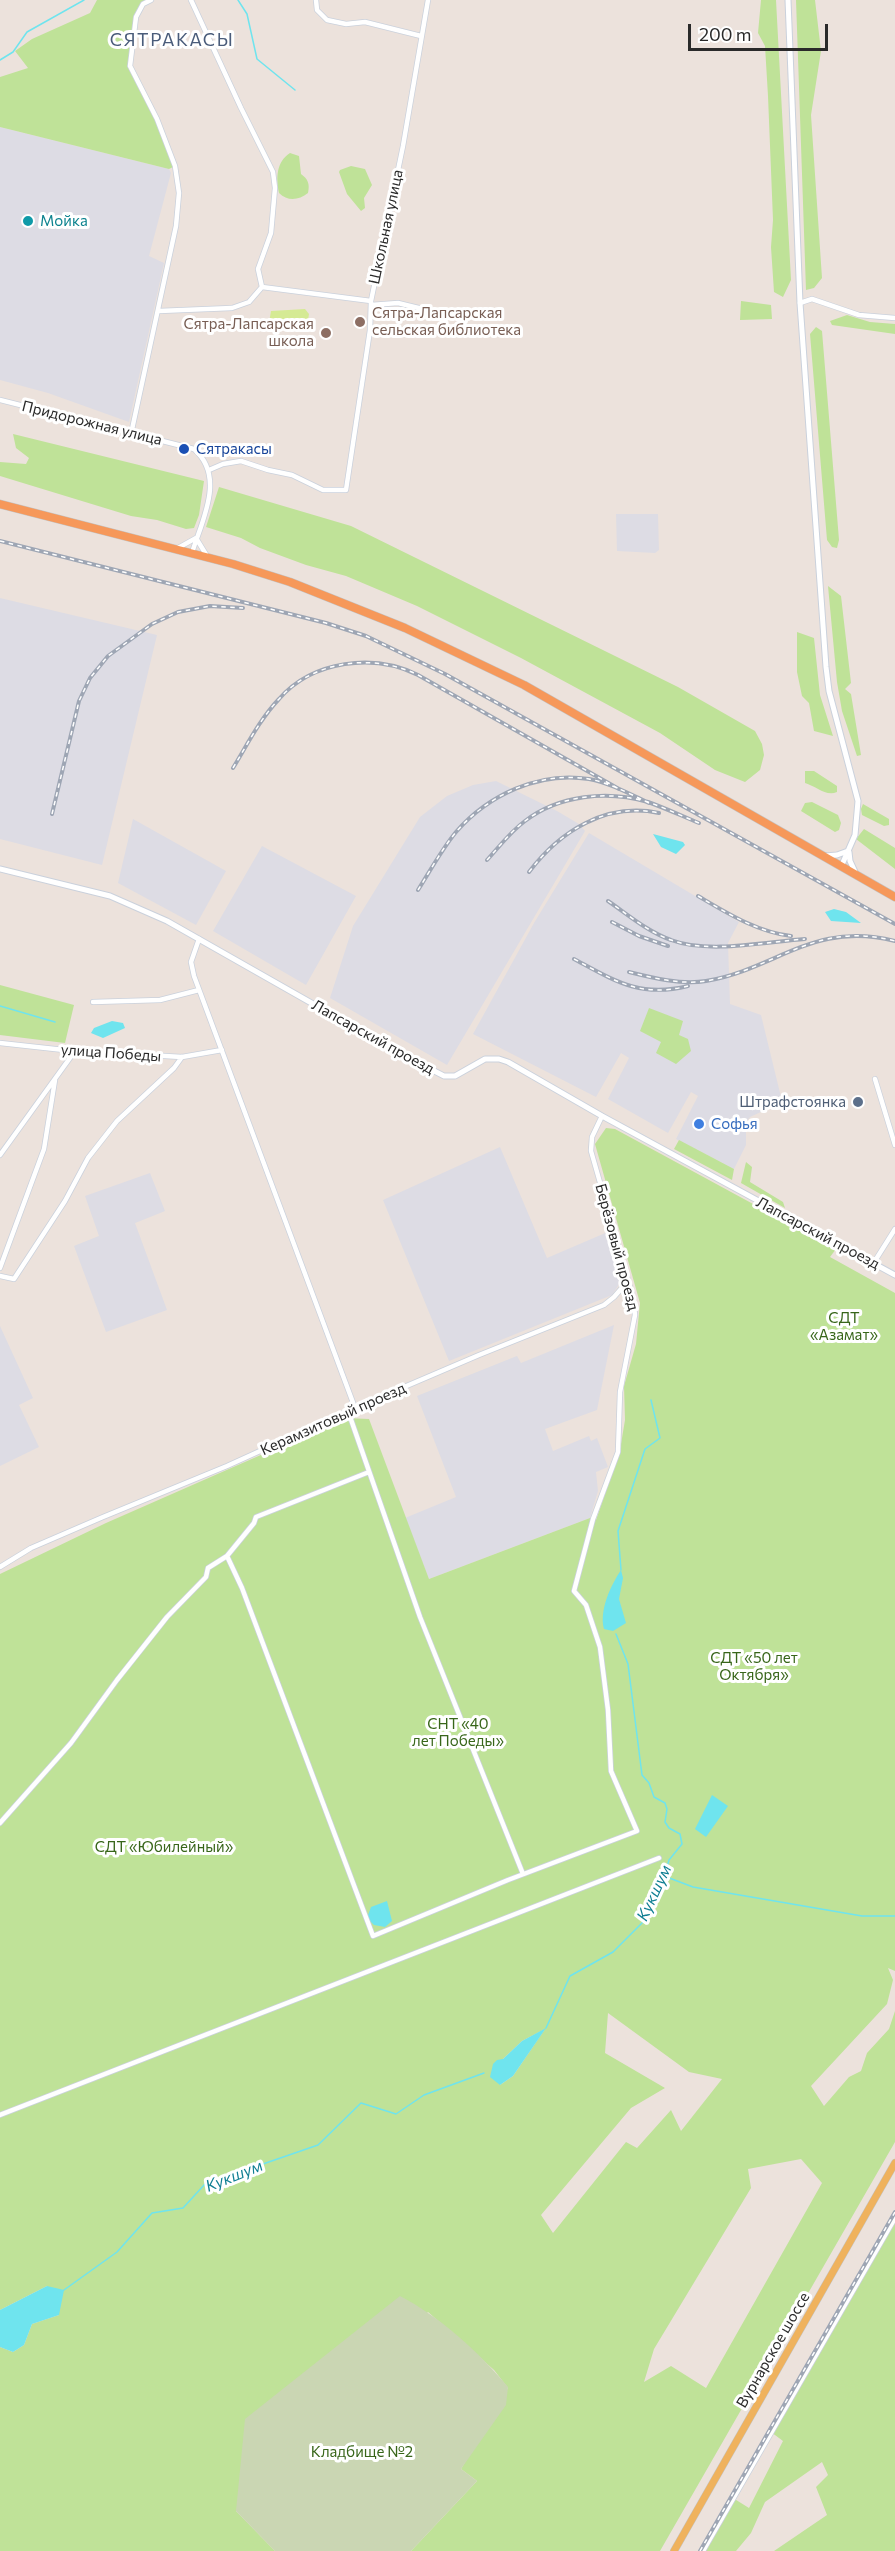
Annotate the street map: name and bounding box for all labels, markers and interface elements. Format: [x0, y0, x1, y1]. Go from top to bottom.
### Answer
scale bar [691, 12, 830, 50]
text: 200 m [699, 23, 752, 45]
district label: СЯТРАКАСЫ [110, 29, 234, 51]
street label: Школьная улица [365, 168, 407, 286]
place label: Мойка [40, 212, 88, 230]
marker: Мойка [21, 214, 35, 228]
place label: Сятра-Лапсарская сельская библиотека [372, 304, 521, 339]
place label: Сятра-Лапсарская школа [184, 315, 314, 350]
marker: Сятра-Лапсарская сельская библиотека [353, 315, 367, 329]
marker: Сятра-Лапсарская школа [319, 326, 333, 340]
street label: Придорожная улица [20, 397, 164, 449]
place label: Сятракасы [196, 440, 272, 458]
marker: Сятракасы [177, 442, 191, 456]
street label: Лапсарский проезд [309, 996, 437, 1078]
street label: улица Победы [60, 1041, 162, 1065]
place label: Штрафстоянка [739, 1093, 846, 1111]
marker: Штрафстоянка [851, 1095, 865, 1109]
place label: Софья [711, 1115, 758, 1133]
marker: Софья [692, 1117, 706, 1131]
street label: Берёзовый проезд [591, 1182, 643, 1312]
street label: Лапсарский проезд [753, 1193, 883, 1273]
park label: СДТ «Азамат» [810, 1309, 878, 1344]
street label: Керамзитовый проезд [258, 1379, 408, 1459]
park label: СДТ «50 лет Октября» [710, 1649, 798, 1684]
park label: СНТ «40 лет Победы» [412, 1715, 504, 1750]
park label: СДТ «Юбилейный» [95, 1838, 233, 1856]
water label: Кукшум [633, 1862, 675, 1924]
water label: Кукшум [203, 2156, 265, 2196]
street label: Вурнарское шоссе [733, 2289, 813, 2411]
park label: Кладбище №2 [311, 2443, 413, 2461]

